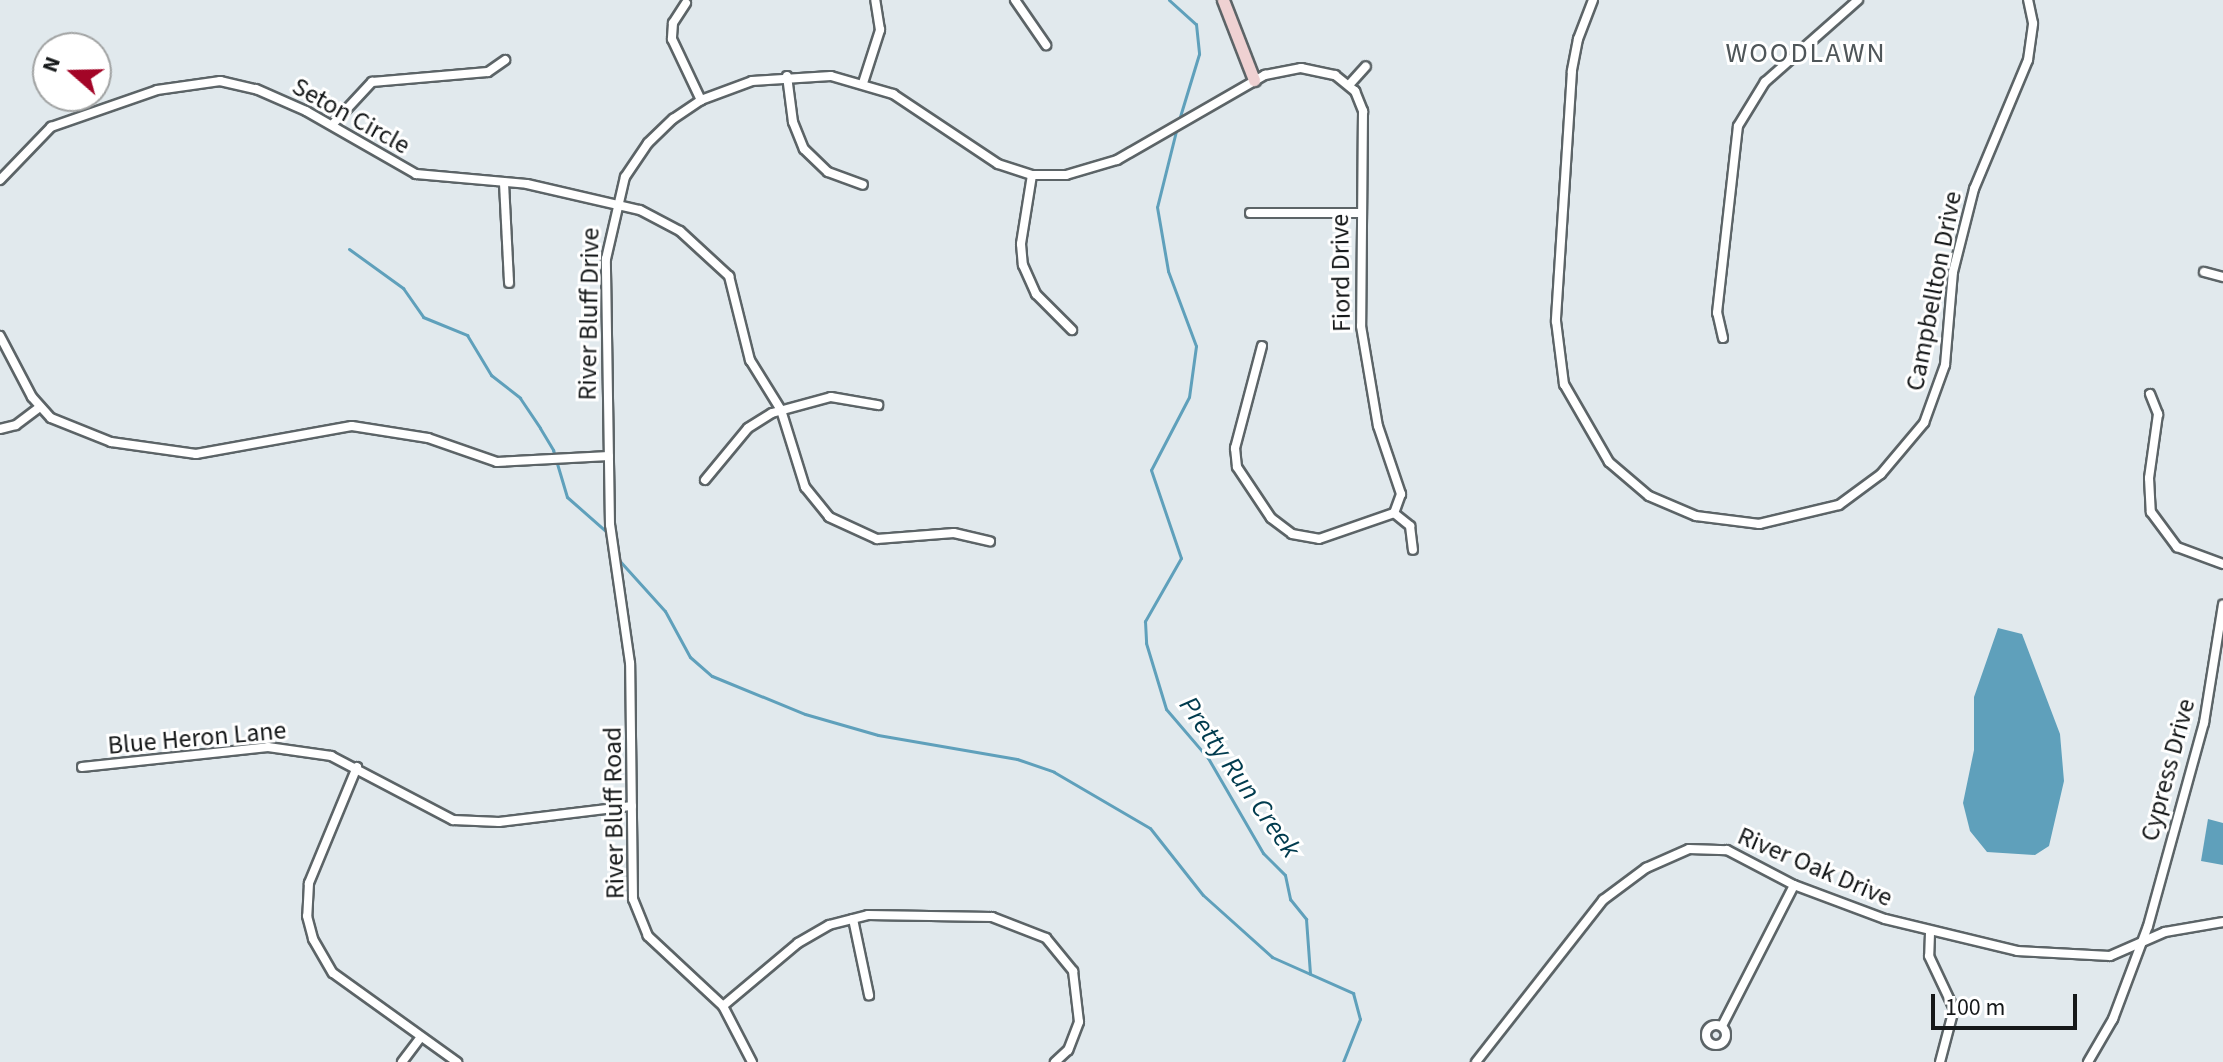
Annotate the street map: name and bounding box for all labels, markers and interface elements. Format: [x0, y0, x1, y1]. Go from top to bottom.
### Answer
north arrow [32, 32, 112, 112]
district label: WOODLAWN [1725, 36, 1887, 70]
text: N [34, 52, 69, 77]
street label: Seton Circle [287, 71, 415, 161]
street label: Campbellton Drive [1899, 189, 1969, 393]
street label: Fiord Drive [1324, 214, 1358, 332]
street label: River Bluff Drive [572, 227, 606, 401]
water label: Pretty Run Creek [1172, 690, 1308, 864]
street label: Cypress Drive [2134, 695, 2202, 845]
street label: Blue Heron Lane [106, 715, 288, 761]
street label: River Bluff Road [597, 727, 631, 899]
street label: River Oak Drive [1733, 820, 1897, 914]
scale bar [1935, 978, 2081, 1028]
text: 100 m [1945, 990, 2005, 1025]

